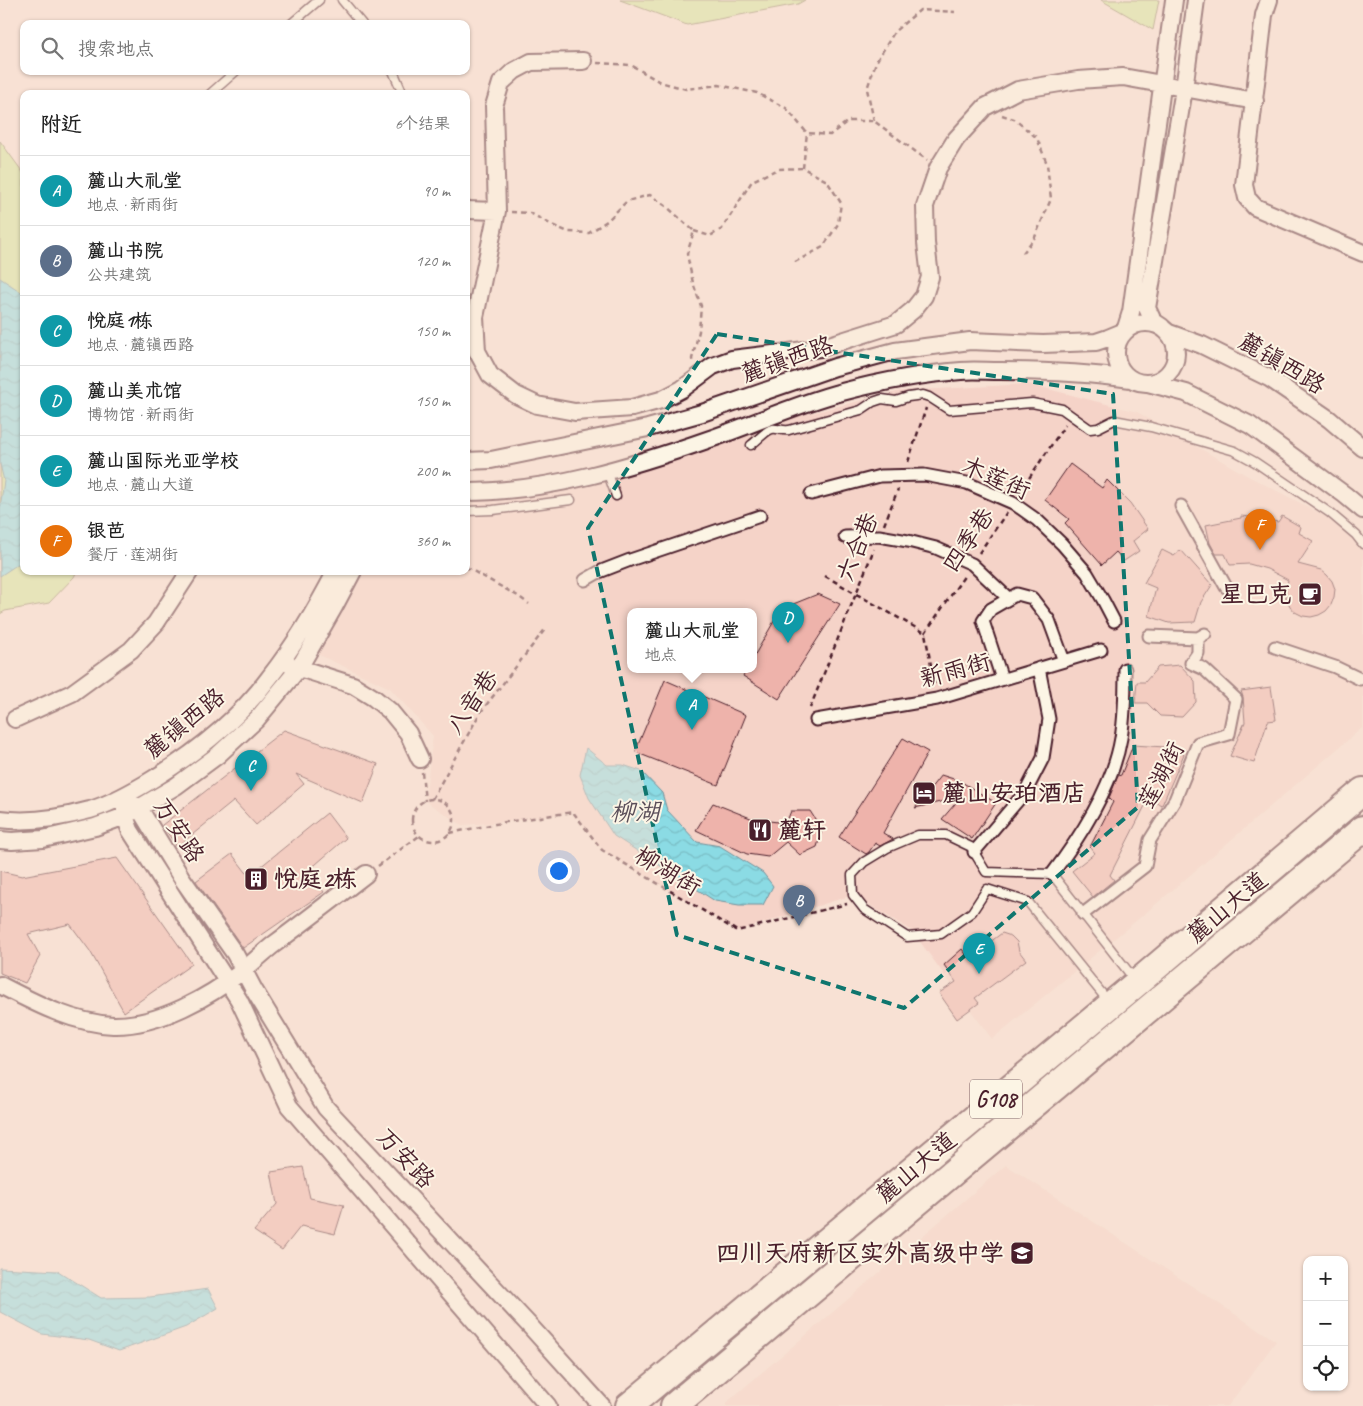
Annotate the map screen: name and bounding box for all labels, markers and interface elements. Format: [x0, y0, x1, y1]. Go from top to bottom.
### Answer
search box [20, 20, 470, 75]
icon: search [38, 34, 66, 62]
text: 搜索地点 [78, 37, 154, 61]
text: 附近 [40, 111, 82, 137]
text: 6个结果 [395, 114, 450, 134]
text: 麓山大礼堂 [87, 169, 182, 193]
text: A [52, 181, 60, 201]
text: 90 m [423, 181, 450, 201]
text: 地点 · 新雨街 [87, 195, 178, 215]
text: 麓山书院 [87, 239, 163, 263]
text: B [52, 251, 60, 271]
text: 120 m [416, 251, 450, 271]
text: 公共建筑 [87, 265, 151, 285]
text: 悦庭1栋 [87, 309, 153, 333]
text: C [52, 321, 60, 341]
text: 150 m [416, 321, 450, 341]
street label: 麓镇西路 [1233, 325, 1331, 401]
street label: 麓镇西路 [737, 329, 837, 389]
text: 地点 · 麓镇西路 [87, 335, 194, 355]
text: 麓山美术馆 [87, 379, 182, 403]
text: D [51, 391, 61, 411]
text: 150 m [416, 391, 450, 411]
text: 博物馆 · 新雨街 [87, 405, 194, 425]
text: 麓山国际光亚学校 [87, 449, 239, 473]
street label: 木莲街 [957, 450, 1035, 506]
text: E [52, 461, 60, 481]
text: 200 m [416, 461, 450, 481]
text: 地点 · 麓山大道 [87, 475, 194, 495]
street label: 四季巷 [935, 502, 1001, 578]
street label: 六合巷 [830, 508, 884, 586]
pin: F [1244, 509, 1276, 550]
text: 银芭 [87, 519, 125, 543]
text: F [52, 531, 60, 551]
text: 360 m [416, 531, 450, 551]
text: 餐厅 · 莲湖街 [87, 545, 178, 565]
place label: 星巴克 [1220, 579, 1292, 609]
cafe icon: 星巴克 [1297, 581, 1323, 607]
pin: D [772, 602, 804, 643]
popup [627, 608, 757, 673]
text: 麓山大礼堂 [644, 619, 740, 643]
text: 地点 [644, 645, 677, 665]
street label: 新雨街 [916, 646, 994, 694]
street label: 八音巷 [439, 664, 505, 740]
street label: 麓镇西路 [137, 681, 231, 765]
pin: A [676, 689, 708, 730]
street label: 莲湖街 [1131, 736, 1191, 814]
pin: C [235, 750, 267, 791]
place label: 麓山安珀酒店 [942, 778, 1086, 808]
hotel icon: 麓山安珀酒店 [911, 780, 937, 806]
street label: 万安路 [147, 792, 211, 868]
water label: 柳湖 [610, 796, 663, 828]
place label: 麓轩 [778, 815, 826, 845]
restaurant icon: 麓轩 [747, 817, 773, 843]
street label: 柳湖街 [629, 840, 707, 902]
your location [546, 858, 572, 884]
place label: 悦庭2栋 [274, 864, 357, 894]
street label: 麓山大道 [1181, 865, 1273, 949]
building icon: 悦庭2栋 [243, 866, 269, 892]
pin: B [783, 885, 815, 926]
pin: E [963, 933, 995, 974]
road number: G108 [970, 1080, 1022, 1118]
street label: 万安路 [370, 1121, 442, 1195]
street label: 麓山大道 [870, 1125, 962, 1209]
place label: 四川天府新区实外高级中学 [716, 1238, 1004, 1268]
school or university icon: 四川天府新区实外高级中学 [1009, 1240, 1035, 1266]
map controls [1303, 1256, 1348, 1391]
button: + [1303, 1256, 1348, 1301]
button: − [1303, 1301, 1348, 1346]
button: locate [1303, 1346, 1348, 1391]

